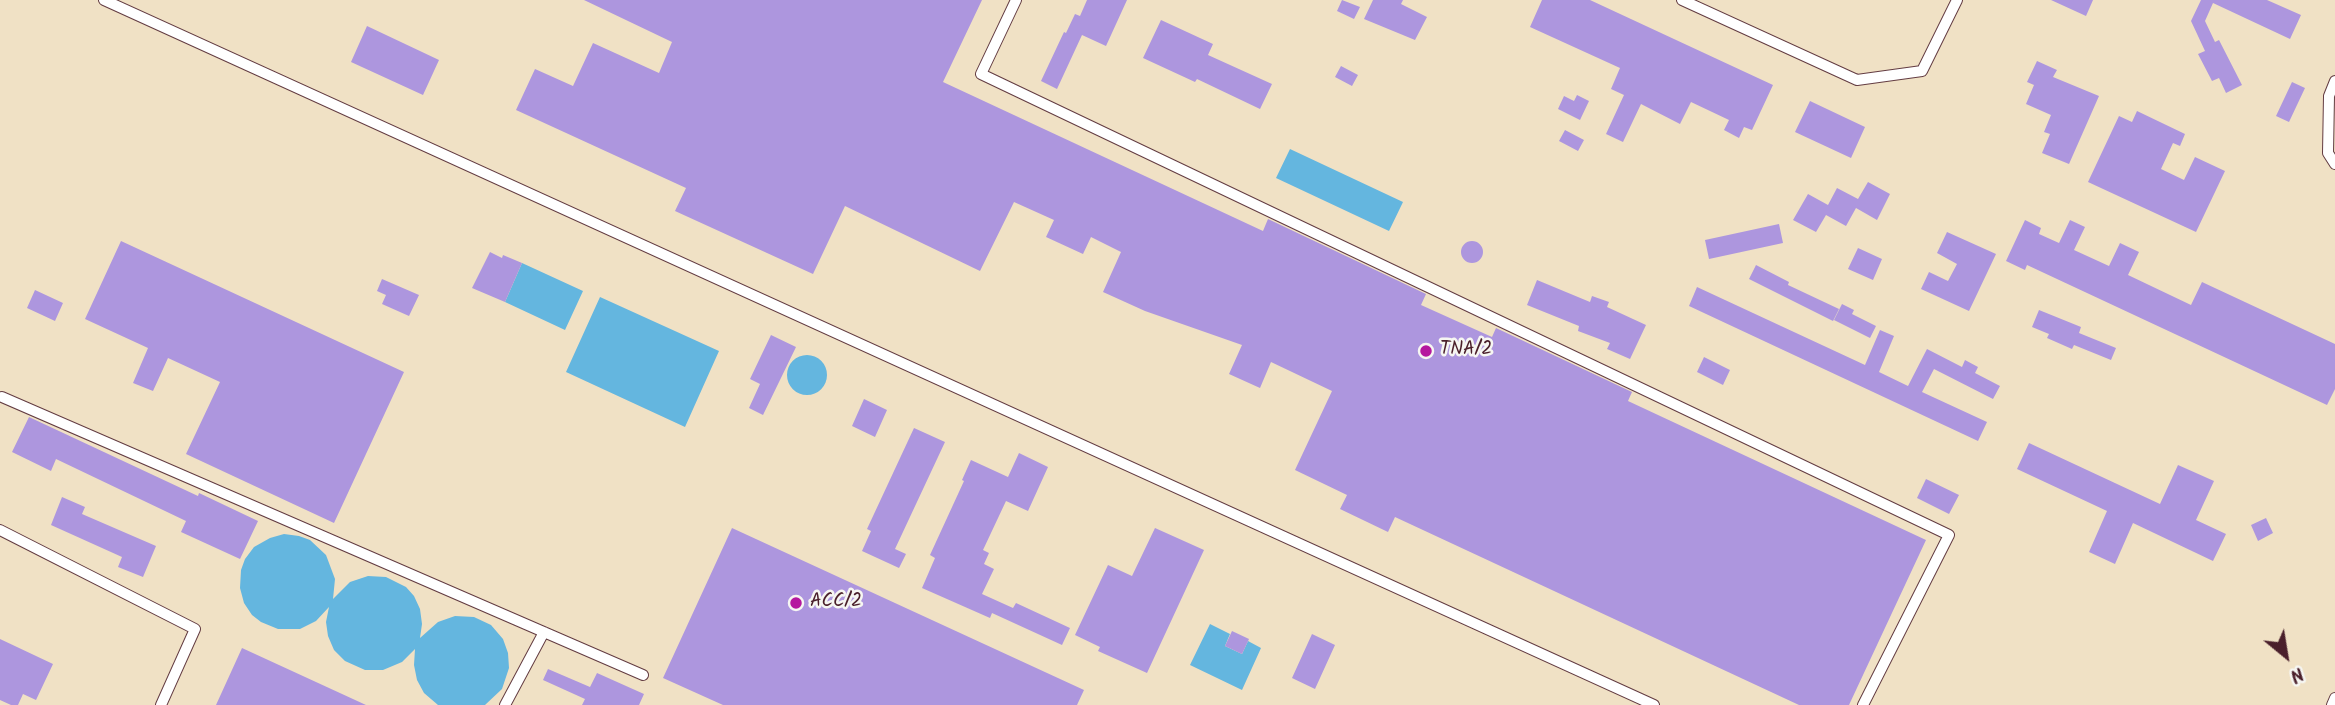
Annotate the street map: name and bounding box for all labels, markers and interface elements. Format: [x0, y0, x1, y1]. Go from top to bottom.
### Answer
place label: TNA/2 [1440, 340, 1492, 362]
marker: TNA/2 [1418, 343, 1434, 359]
place label: ACC/2 [810, 592, 862, 614]
marker: ACC/2 [788, 595, 804, 611]
north arrow [2251, 621, 2321, 691]
text: N [2284, 658, 2309, 690]

